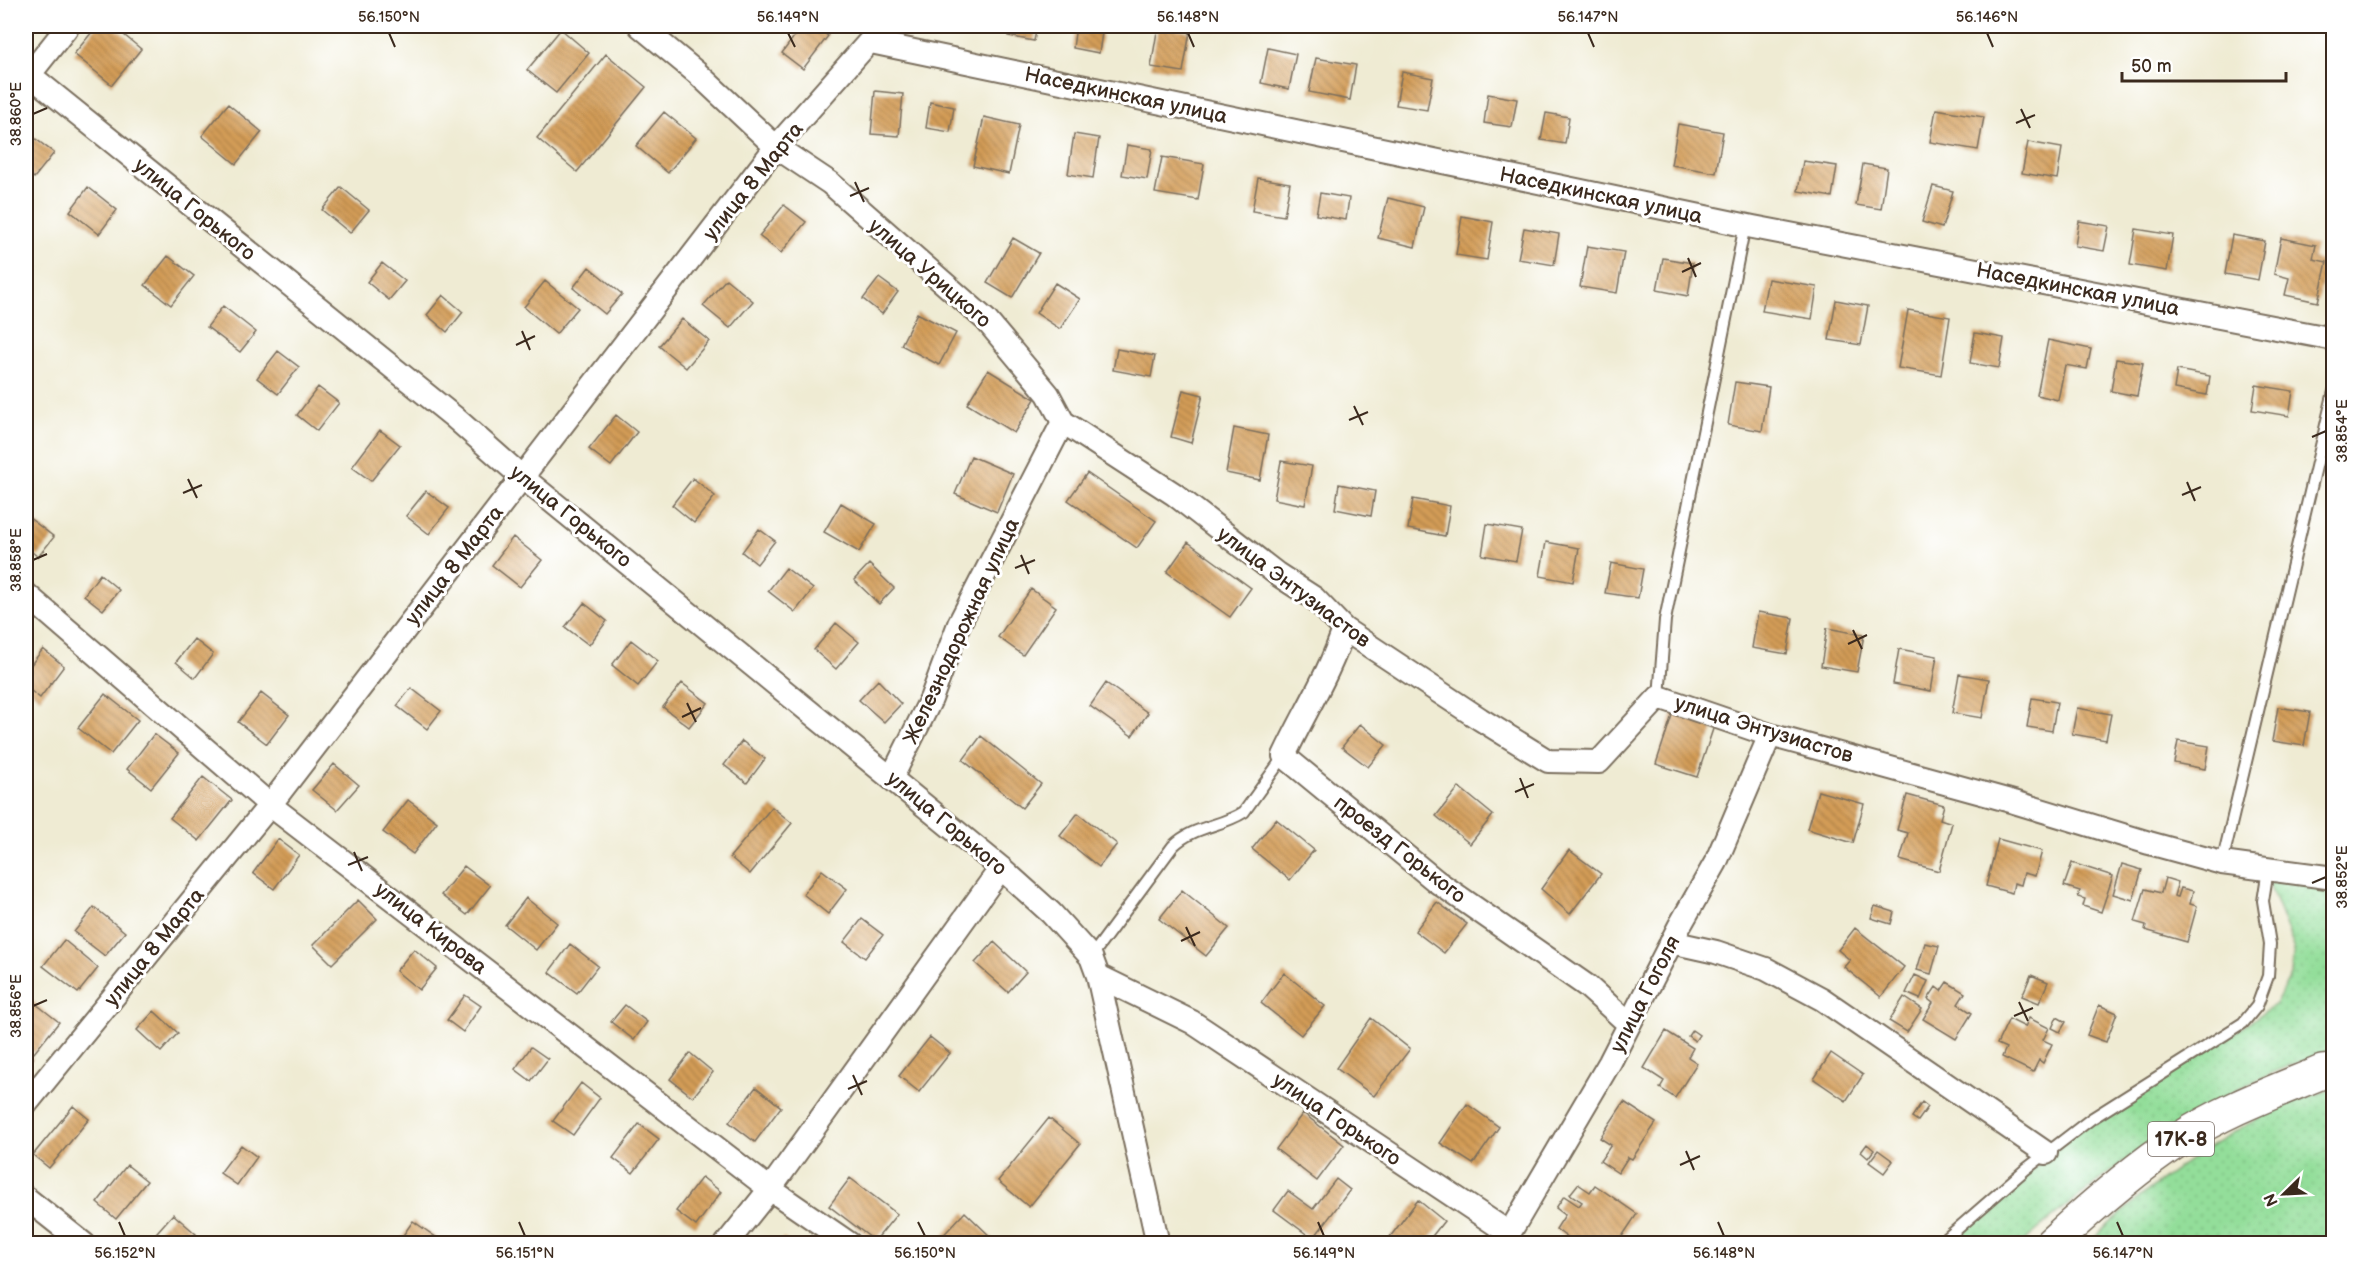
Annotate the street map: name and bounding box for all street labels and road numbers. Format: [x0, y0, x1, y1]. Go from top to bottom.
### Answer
street label: Наседкинская улица [1022, 62, 1230, 129]
street label: улица 8 Марта [698, 117, 809, 245]
street label: улица Горького [129, 153, 260, 266]
street label: Наседкинская улица [1497, 162, 1705, 229]
street label: улица Урицкого [863, 213, 996, 333]
street label: Наседкинская улица [1974, 258, 2182, 322]
street label: улица Горького [505, 460, 636, 573]
street label: улица 8 Марта [400, 500, 509, 630]
street label: Железнодорожная улица [898, 514, 1025, 748]
street label: улица Энтузиастов [1212, 522, 1375, 653]
street label: улица Энтузиастов [1672, 690, 1856, 769]
street label: улица Горького [882, 766, 1012, 881]
street label: проезд Горького [1329, 790, 1471, 909]
street label: улица Кирова [370, 877, 492, 980]
street label: улица 8 Марта [99, 883, 210, 1011]
street label: улица Гоголя [1605, 931, 1686, 1057]
street label: улица Горького [1268, 1067, 1406, 1171]
road number: 17К-8 [2148, 1122, 2214, 1156]

